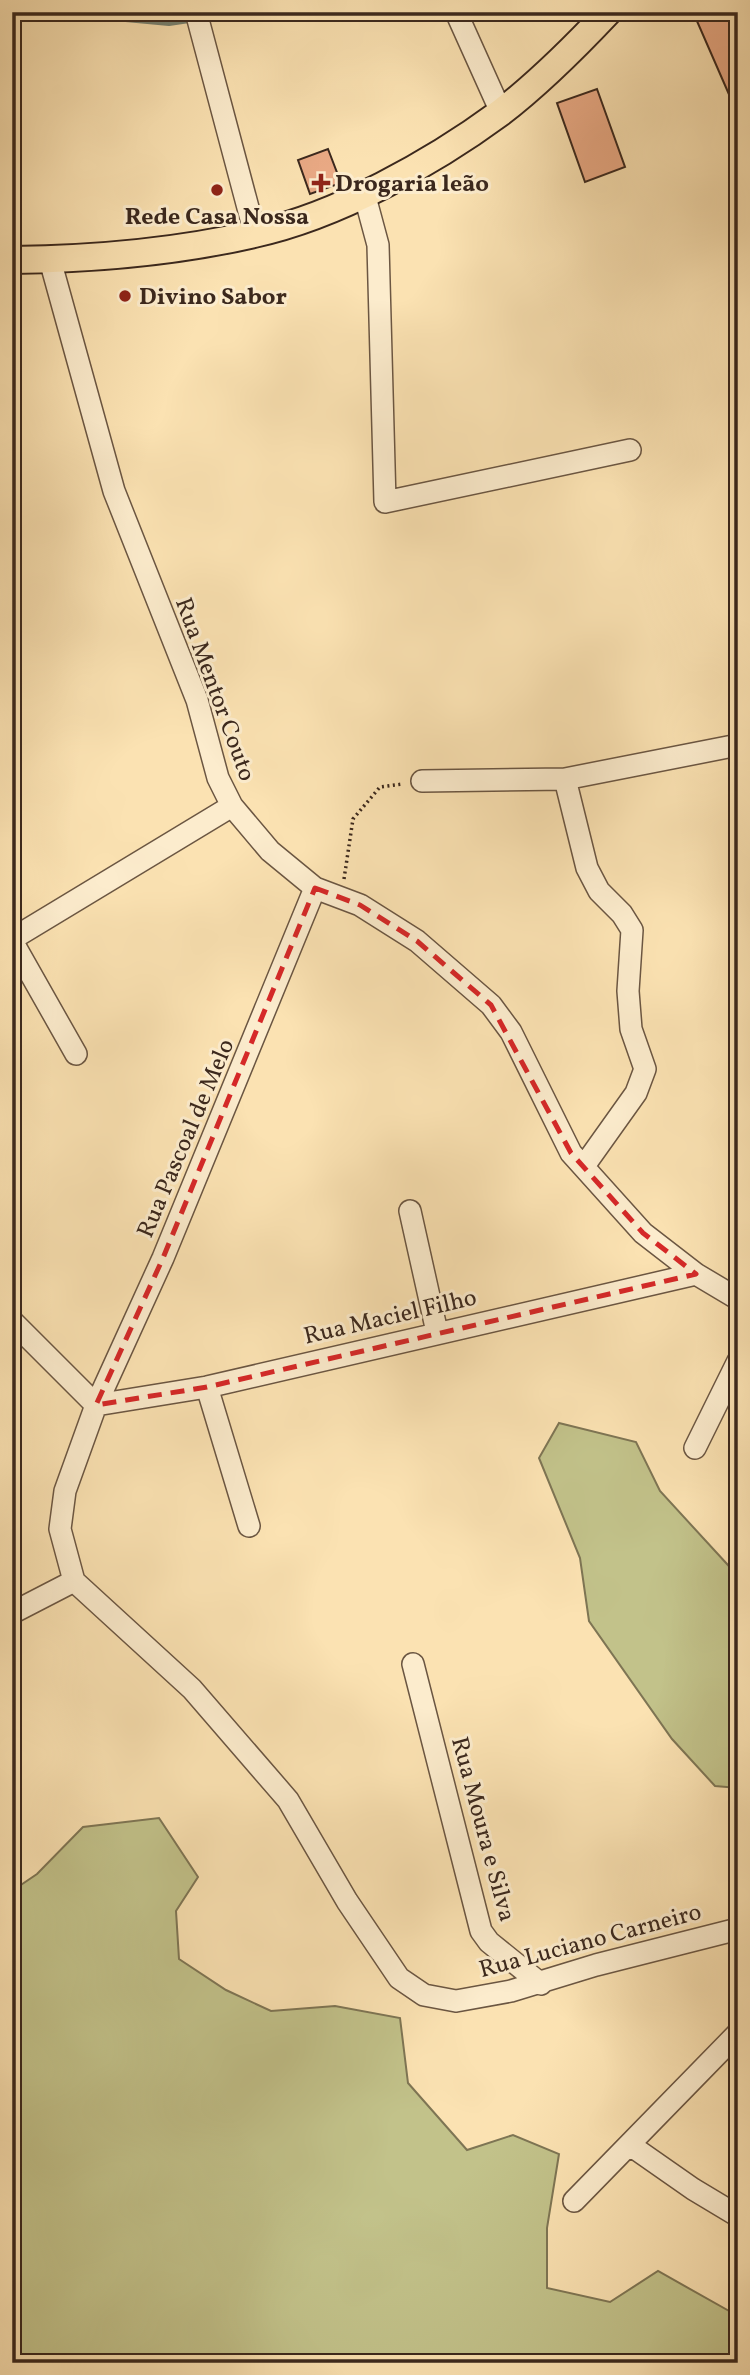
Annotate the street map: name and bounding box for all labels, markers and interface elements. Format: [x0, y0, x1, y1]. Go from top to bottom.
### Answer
place label: Drogaria leão [335, 168, 489, 202]
marker: Drogaria leão [313, 175, 329, 191]
marker: Rede Casa Nossa [209, 182, 225, 198]
place label: Rede Casa Nossa [125, 201, 309, 235]
place label: Divino Sabor [139, 281, 287, 315]
marker: Divino Sabor [117, 288, 133, 304]
street label: Rua Mentor Couto [165, 593, 263, 786]
street label: Rua Pascoal de Melo [130, 1034, 244, 1244]
street label: Rua Maciel Filho [301, 1282, 480, 1354]
street label: Rua Moura e Silva [441, 1733, 523, 1926]
street label: Rua Luciano Carneiro [476, 1896, 705, 1988]

